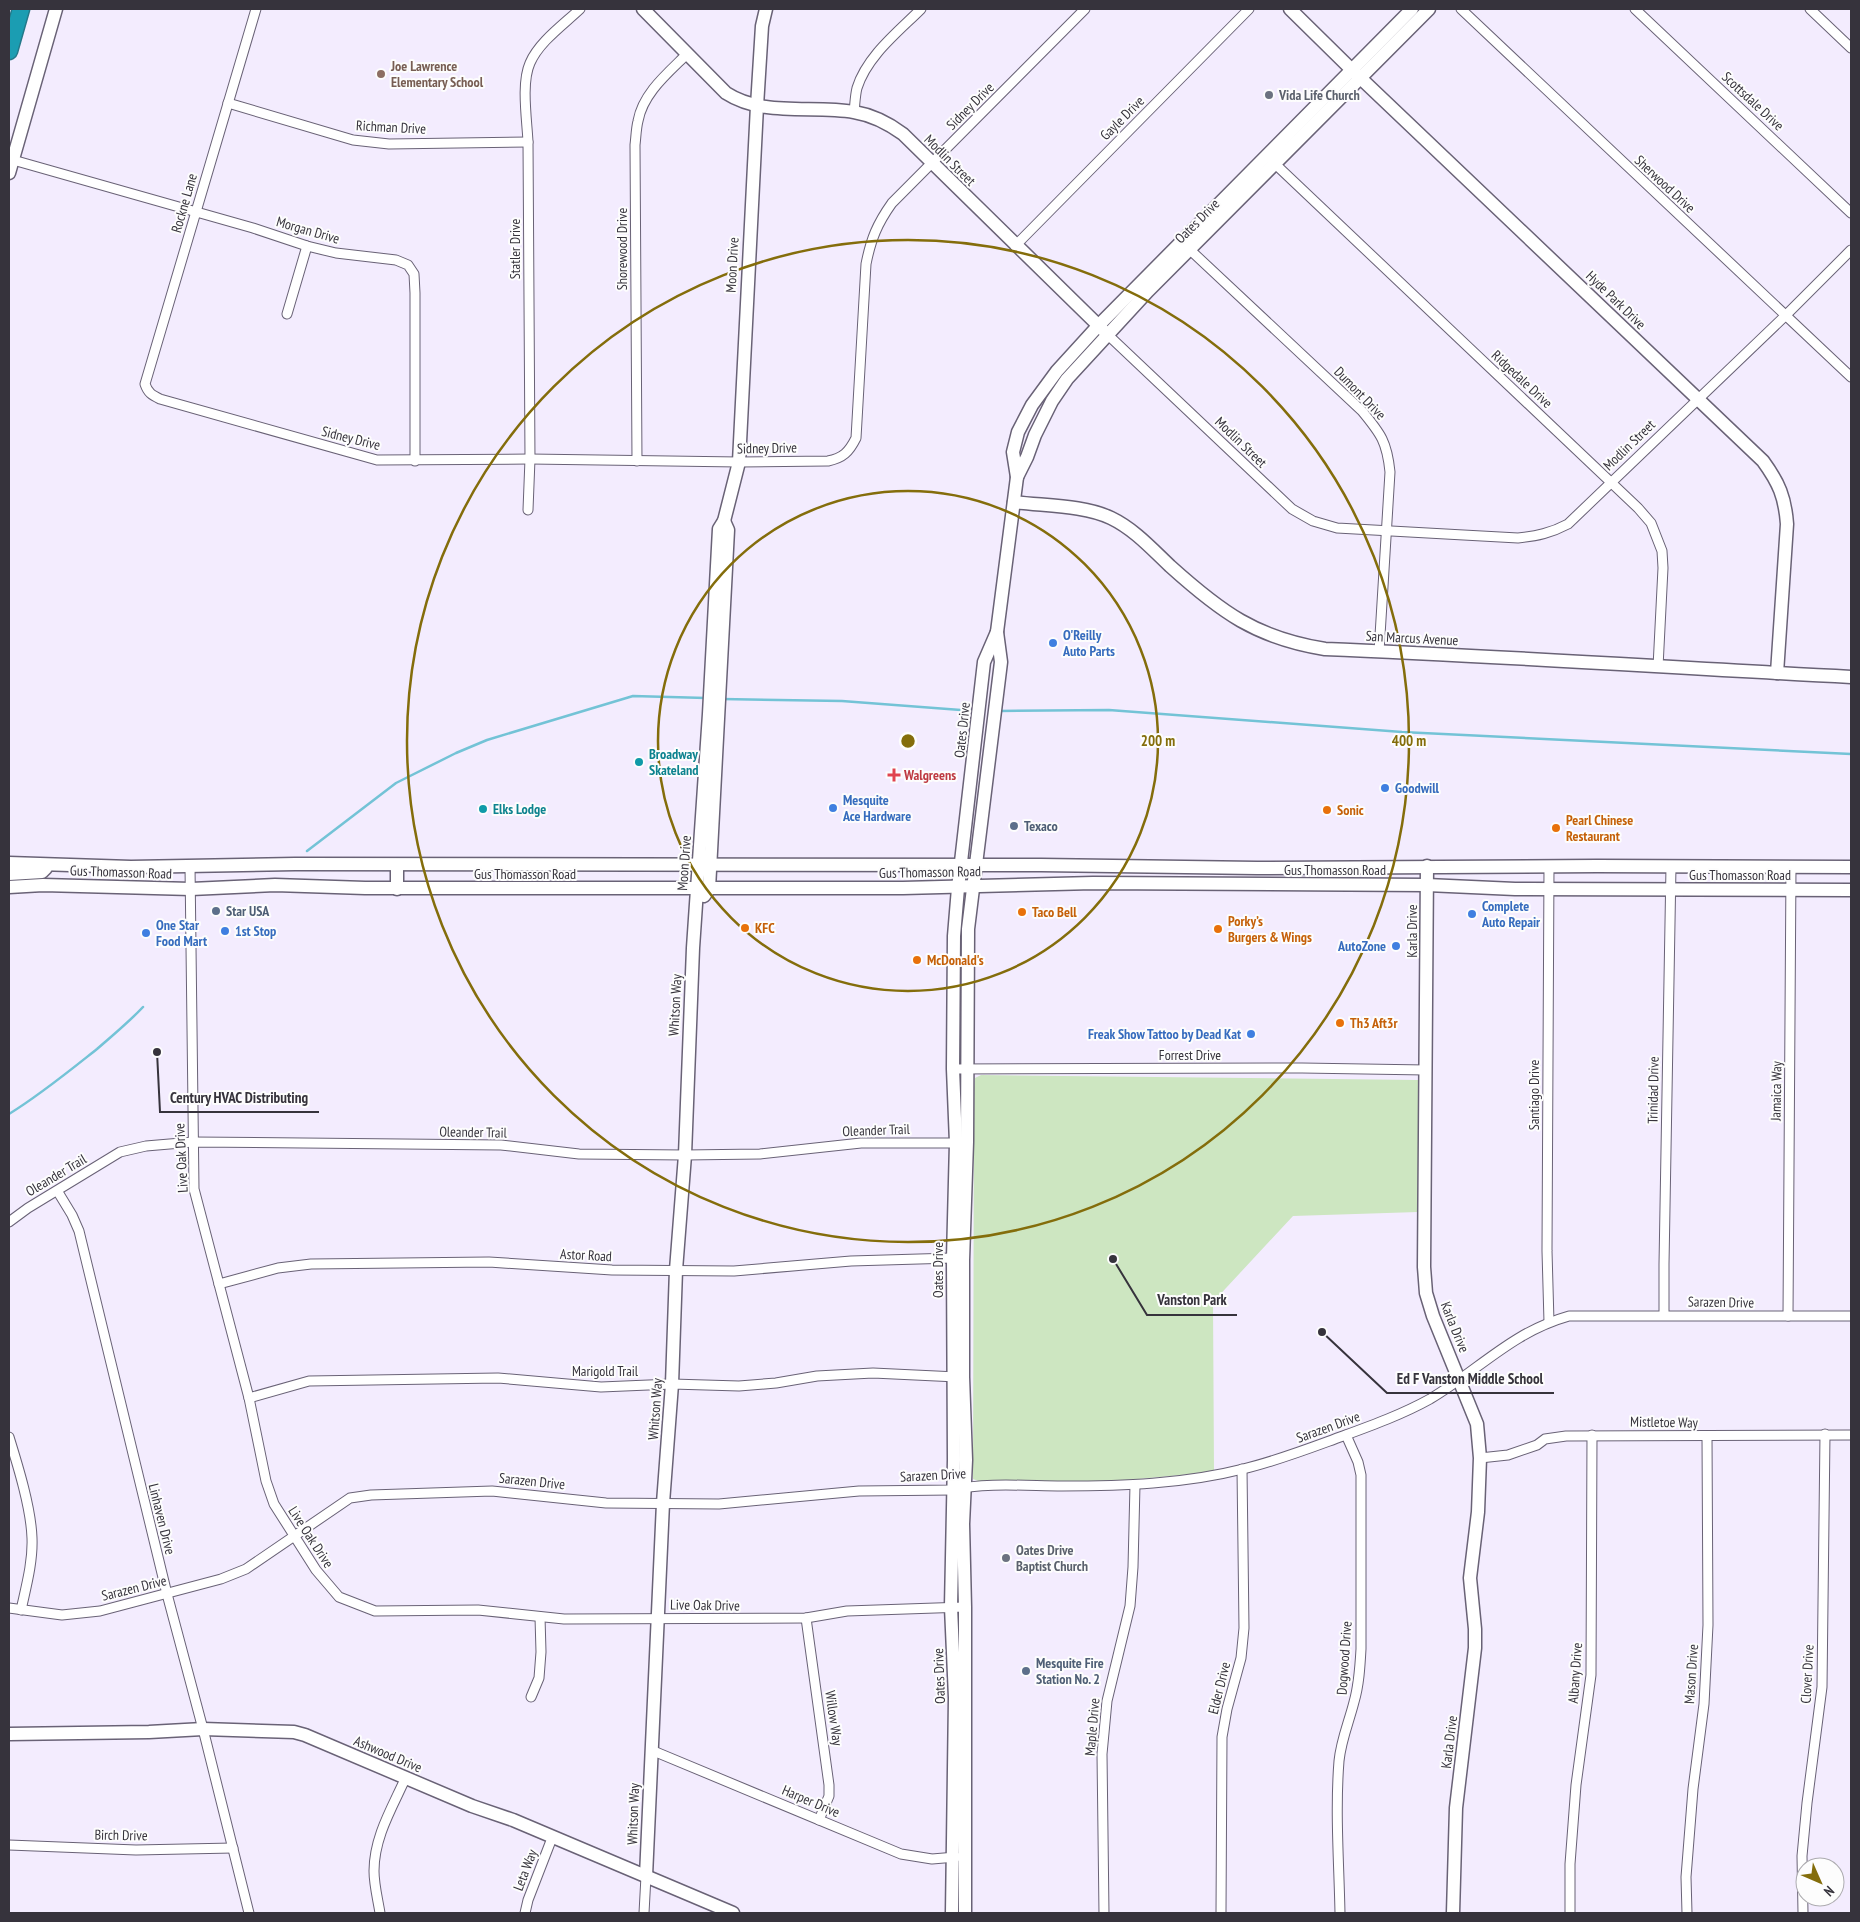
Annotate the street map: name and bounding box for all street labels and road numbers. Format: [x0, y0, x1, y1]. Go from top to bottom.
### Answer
street label: Scottsdale Drive [1718, 68, 1788, 134]
street label: Sidney Drive [942, 78, 998, 134]
street label: Gayle Drive [1096, 92, 1148, 144]
street label: Richman Drive [355, 116, 427, 138]
street label: Modlin Street [921, 131, 980, 190]
street label: Sherwood Drive [1631, 151, 1699, 217]
street label: Rockne Lane [167, 171, 201, 235]
street label: Oates Drive [1171, 195, 1223, 247]
street label: Shorewood Drive [613, 208, 631, 290]
street label: Morgan Drive [274, 212, 342, 248]
street label: Statler Drive [506, 218, 524, 279]
street label: Moon Drive [722, 237, 742, 293]
street label: Hyde Park Drive [1582, 267, 1650, 333]
street label: Ridgedale Drive [1488, 346, 1556, 412]
street label: Dumont Drive [1330, 363, 1390, 423]
street label: Modlin Street [1211, 413, 1271, 471]
street label: Modlin Street [1599, 416, 1659, 474]
street label: Sidney Drive [320, 422, 383, 454]
street label: Sidney Drive [737, 438, 797, 458]
street label: San Marcus Avenue [1365, 627, 1459, 649]
street label: Oates Drive [950, 701, 974, 759]
street label: Moon Drive [673, 834, 695, 891]
street label: Gus Thomasson Road [70, 861, 172, 883]
street label: Gus Thomasson Road [1284, 861, 1386, 879]
street label: Gus Thomasson Road [879, 862, 981, 882]
street label: Gus Thomasson Road [474, 865, 576, 883]
street label: Gus Thomasson Road [1689, 866, 1791, 884]
street label: Karla Drive [1403, 904, 1421, 958]
street label: Whitson Way [664, 973, 686, 1036]
street label: Forrest Drive [1159, 1046, 1221, 1064]
street label: Trinidad Drive [1643, 1056, 1663, 1124]
street label: Santiago Drive [1525, 1059, 1543, 1130]
street label: Jamaica Way [1766, 1060, 1786, 1122]
street label: Oleander Trail [842, 1120, 911, 1140]
street label: Live Oak Drive [170, 1122, 192, 1193]
street label: Oleander Trail [439, 1122, 508, 1142]
street label: Oleander Trail [22, 1150, 90, 1200]
street label: Oates Drive [929, 1242, 947, 1298]
street label: Astor Road [560, 1245, 612, 1265]
street label: Sarazen Drive [1688, 1292, 1754, 1312]
street label: Karla Drive [1437, 1299, 1473, 1355]
street label: Marigold Trail [572, 1362, 639, 1380]
street label: Whitson Way [644, 1377, 666, 1441]
street label: Sarazen Drive [1294, 1407, 1362, 1447]
street label: Mistletoe Way [1630, 1412, 1699, 1432]
street label: Sarazen Drive [899, 1464, 967, 1486]
street label: Sarazen Drive [498, 1469, 566, 1493]
street label: Linhaven Drive [144, 1482, 180, 1557]
street label: Live Oak Drive [284, 1503, 338, 1571]
street label: Sarazen Drive [100, 1571, 169, 1605]
street label: Live Oak Drive [670, 1595, 740, 1615]
street label: Dogwood Drive [1332, 1620, 1356, 1696]
street label: Albany Drive [1564, 1642, 1586, 1704]
street label: Mason Drive [1680, 1643, 1702, 1704]
street label: Clover Drive [1796, 1644, 1818, 1704]
street label: Oates Drive [929, 1648, 949, 1704]
street label: Elder Drive [1204, 1660, 1234, 1716]
street label: Willow Way [821, 1689, 847, 1747]
street label: Maple Drive [1081, 1697, 1104, 1757]
street label: Karla Drive [1437, 1714, 1461, 1770]
street label: Ashwood Drive [351, 1732, 425, 1776]
street label: Harper Drive [779, 1781, 843, 1821]
street label: Whitson Way [623, 1782, 643, 1845]
street label: Birch Drive [94, 1826, 148, 1844]
street label: Leta Way [509, 1846, 541, 1893]

